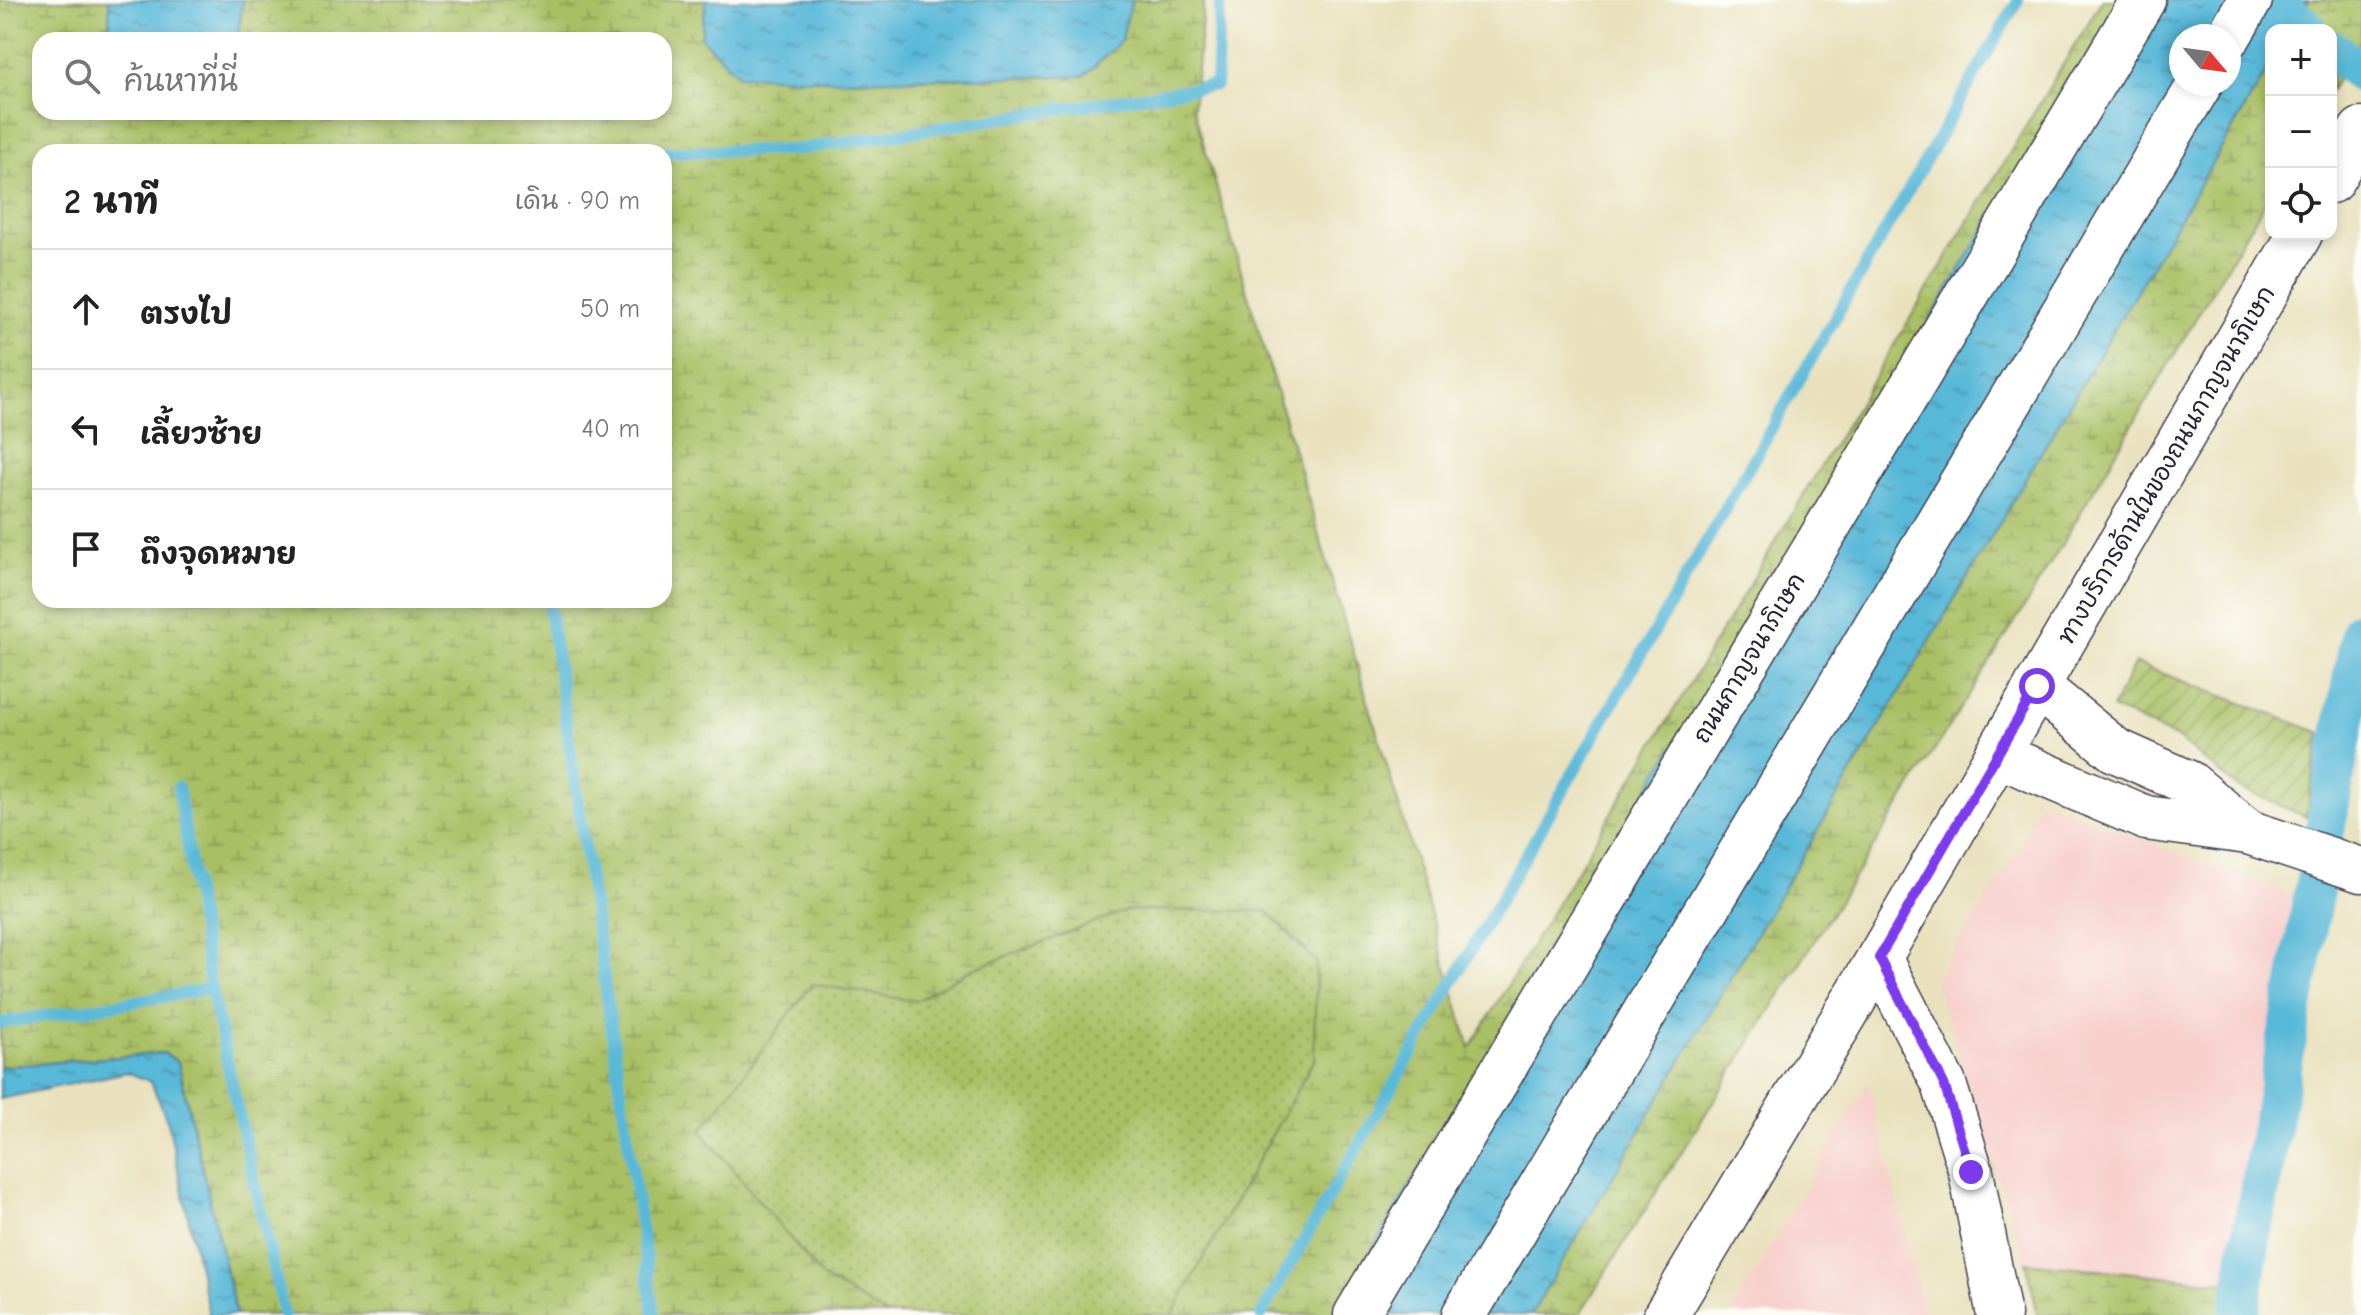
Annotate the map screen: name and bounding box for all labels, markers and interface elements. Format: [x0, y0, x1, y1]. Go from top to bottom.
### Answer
north arrow [2169, 24, 2241, 96]
map controls [2265, 24, 2337, 240]
button: + [2265, 24, 2337, 96]
search box [32, 32, 672, 120]
icon: search [60, 54, 104, 98]
text: ค้นหาที่นี่ [124, 64, 238, 99]
button: − [2265, 96, 2337, 168]
button: locate [2265, 168, 2337, 240]
text: 2 นาที [64, 182, 159, 222]
text: เดิน · 90 m [515, 186, 640, 216]
street label: ทางบริการด้านในของถนนกาญจนาภิเษก [2050, 280, 2280, 649]
icon: ahead [64, 287, 108, 331]
text: 50 m [580, 294, 640, 324]
text: ตรงไป [140, 297, 232, 332]
icon: left [64, 407, 108, 451]
text: 40 m [581, 414, 640, 444]
text: เลี้ยวซ้าย [140, 417, 262, 452]
icon: arrive [64, 527, 108, 571]
text: ถึงจุดหมาย [140, 537, 297, 572]
street label: ถนนกาญจนาภิเษก [1687, 568, 1811, 748]
route start [2019, 668, 2055, 704]
route end [1953, 1154, 1989, 1190]

